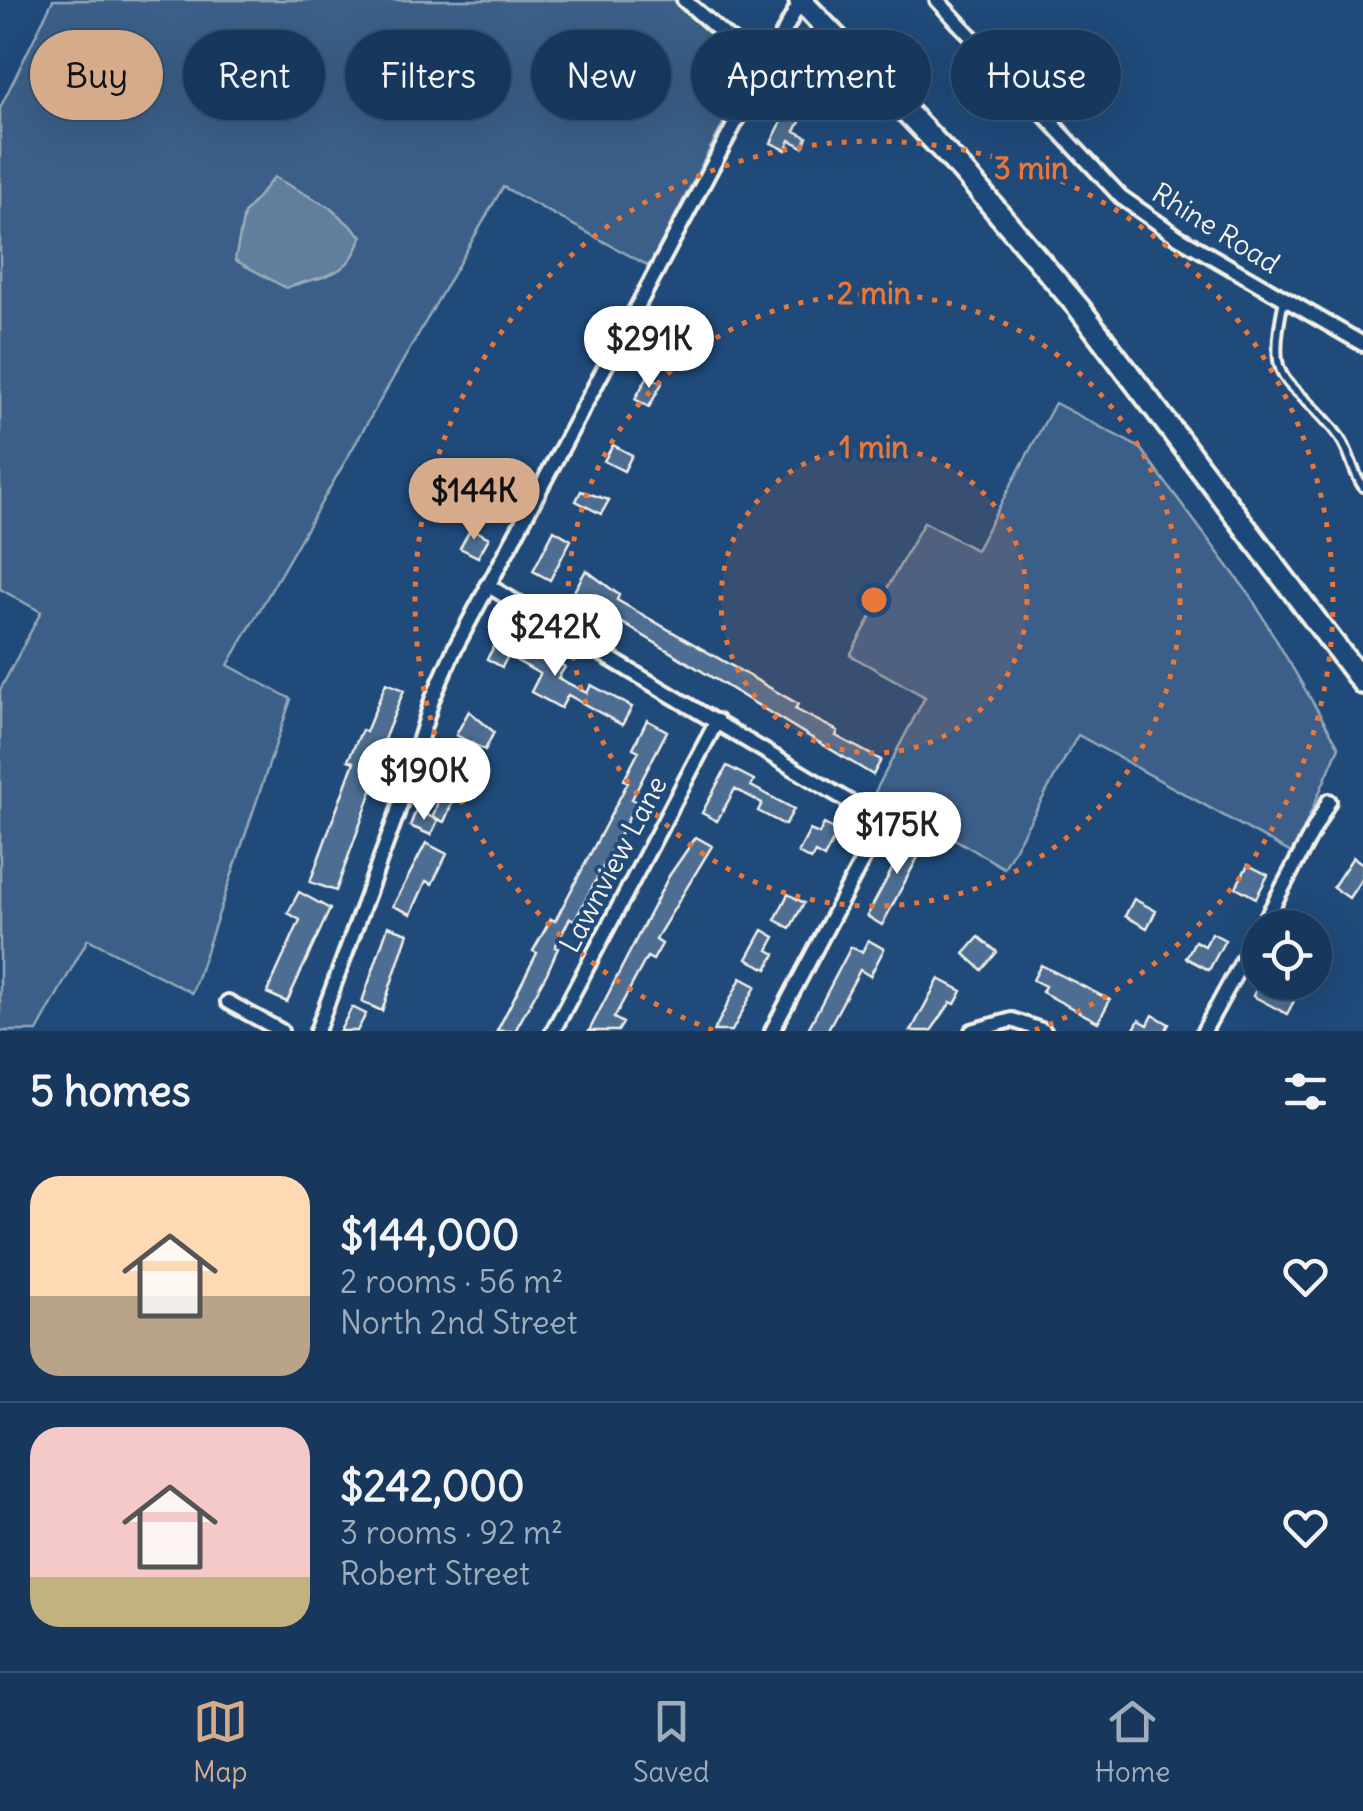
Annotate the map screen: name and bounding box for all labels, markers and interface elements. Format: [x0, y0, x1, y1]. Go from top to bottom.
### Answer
chip: Buy [30, 30, 163, 120]
chip: Rent [183, 30, 325, 120]
chip: Filters [345, 30, 511, 120]
chip: New [531, 30, 671, 120]
chip: Apartment [691, 30, 931, 120]
chip: House [951, 30, 1121, 120]
text: 3 min [994, 149, 1068, 187]
street label: Rhine Road [1145, 175, 1287, 281]
text: 2 min [837, 274, 911, 312]
pin: $291K [579, 306, 719, 391]
text: $291K [606, 318, 692, 359]
text: 1 min [839, 428, 909, 466]
pin: $144K [404, 458, 544, 543]
text: $144K [431, 470, 517, 511]
centre of rings [856, 582, 892, 618]
pin: $242K [485, 594, 625, 679]
text: $242K [510, 606, 600, 647]
pin: $190K [354, 738, 494, 823]
text: $190K [379, 750, 469, 791]
street label: Lawnview Lane [551, 769, 675, 959]
pin: $175K [827, 792, 967, 877]
text: $175K [855, 804, 939, 845]
map controls [1242, 910, 1332, 1000]
button: locate [1242, 910, 1332, 1000]
icon: filters [1278, 1064, 1333, 1119]
text: 5 homes [30, 1065, 191, 1117]
text: $144,000 [340, 1209, 520, 1261]
icon: home [110, 1216, 230, 1336]
icon: heart [1278, 1249, 1333, 1304]
text: 2 rooms · 56 m² [340, 1261, 563, 1302]
text: North 2nd Street [340, 1302, 578, 1343]
text: $242,000 [340, 1460, 525, 1512]
icon: home [110, 1467, 230, 1587]
icon: heart [1278, 1500, 1333, 1555]
text: 3 rooms · 92 m² [340, 1512, 563, 1553]
text: Robert Street [340, 1553, 530, 1594]
tab: Map [193, 1694, 248, 1790]
tab: Saved [633, 1694, 710, 1790]
tab: Home [1095, 1694, 1170, 1790]

